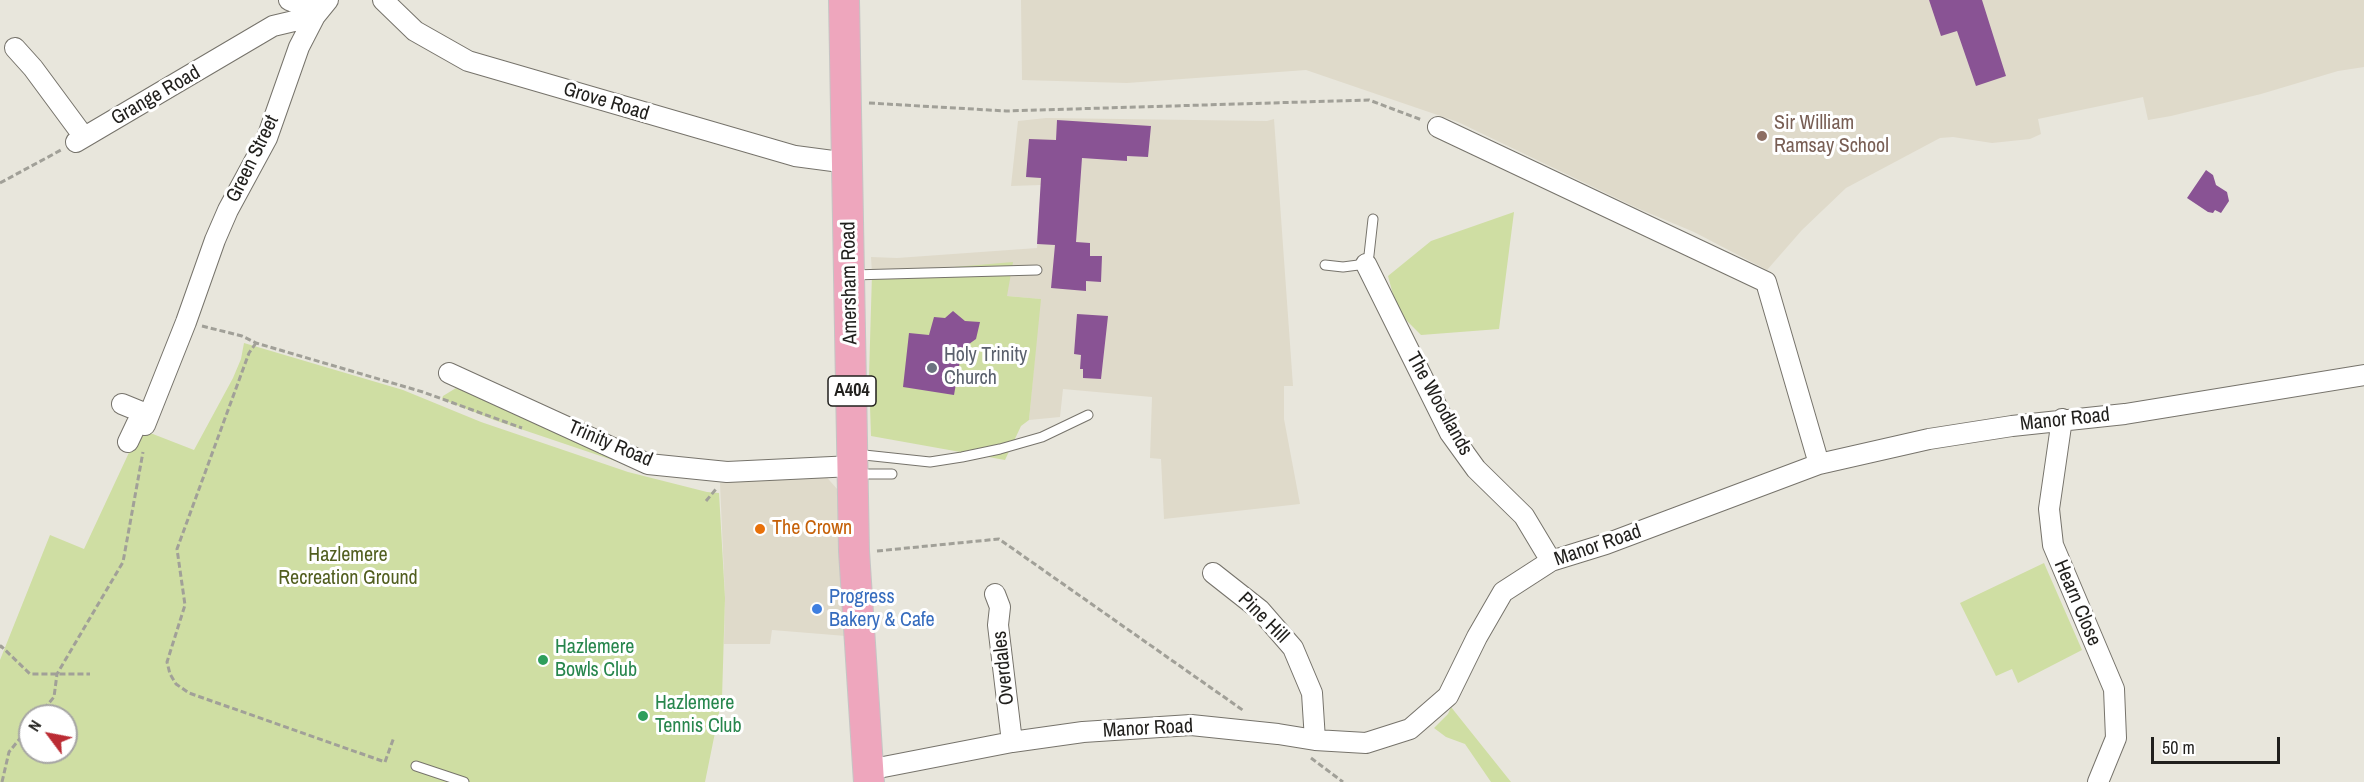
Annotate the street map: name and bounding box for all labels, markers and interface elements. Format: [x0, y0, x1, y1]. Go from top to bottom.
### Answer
street label: Grange Road [107, 61, 205, 131]
street label: Grove Road [560, 78, 652, 126]
street label: Green Street [222, 112, 284, 206]
place label: Sir William Ramsay School [1774, 112, 1889, 159]
marker: Sir William Ramsay School [1755, 129, 1769, 143]
street label: Amersham Road [837, 221, 863, 345]
place label: Holy Trinity Church [944, 344, 1027, 391]
street label: The Woodlands [1401, 348, 1477, 460]
marker: Holy Trinity Church [925, 361, 939, 375]
road number: A404 [828, 376, 876, 406]
street label: Manor Road [2019, 403, 2111, 437]
street label: Trinity Road [564, 415, 656, 473]
place label: The Crown [772, 517, 852, 541]
street label: Manor Road [1551, 520, 1645, 572]
marker: The Crown [753, 522, 767, 536]
park label: Hazlemere Recreation Ground [278, 544, 418, 591]
street label: Hearn Close [2048, 556, 2106, 650]
place label: Progress Bakery & Cafe [829, 586, 935, 633]
street label: Pine Hill [1233, 588, 1293, 648]
marker: Progress Bakery & Cafe [810, 602, 824, 616]
street label: Overdales [988, 630, 1020, 706]
place label: Hazlemere Bowls Club [555, 636, 637, 683]
marker: Hazlemere Bowls Club [536, 653, 550, 667]
place label: Hazlemere Tennis Club [655, 692, 742, 739]
north arrow [18, 704, 78, 764]
marker: Hazlemere Tennis Club [636, 709, 650, 723]
street label: Manor Road [1102, 715, 1194, 743]
text: N [23, 716, 46, 735]
scale bar [2154, 725, 2283, 763]
text: 50 m [2162, 735, 2195, 760]

